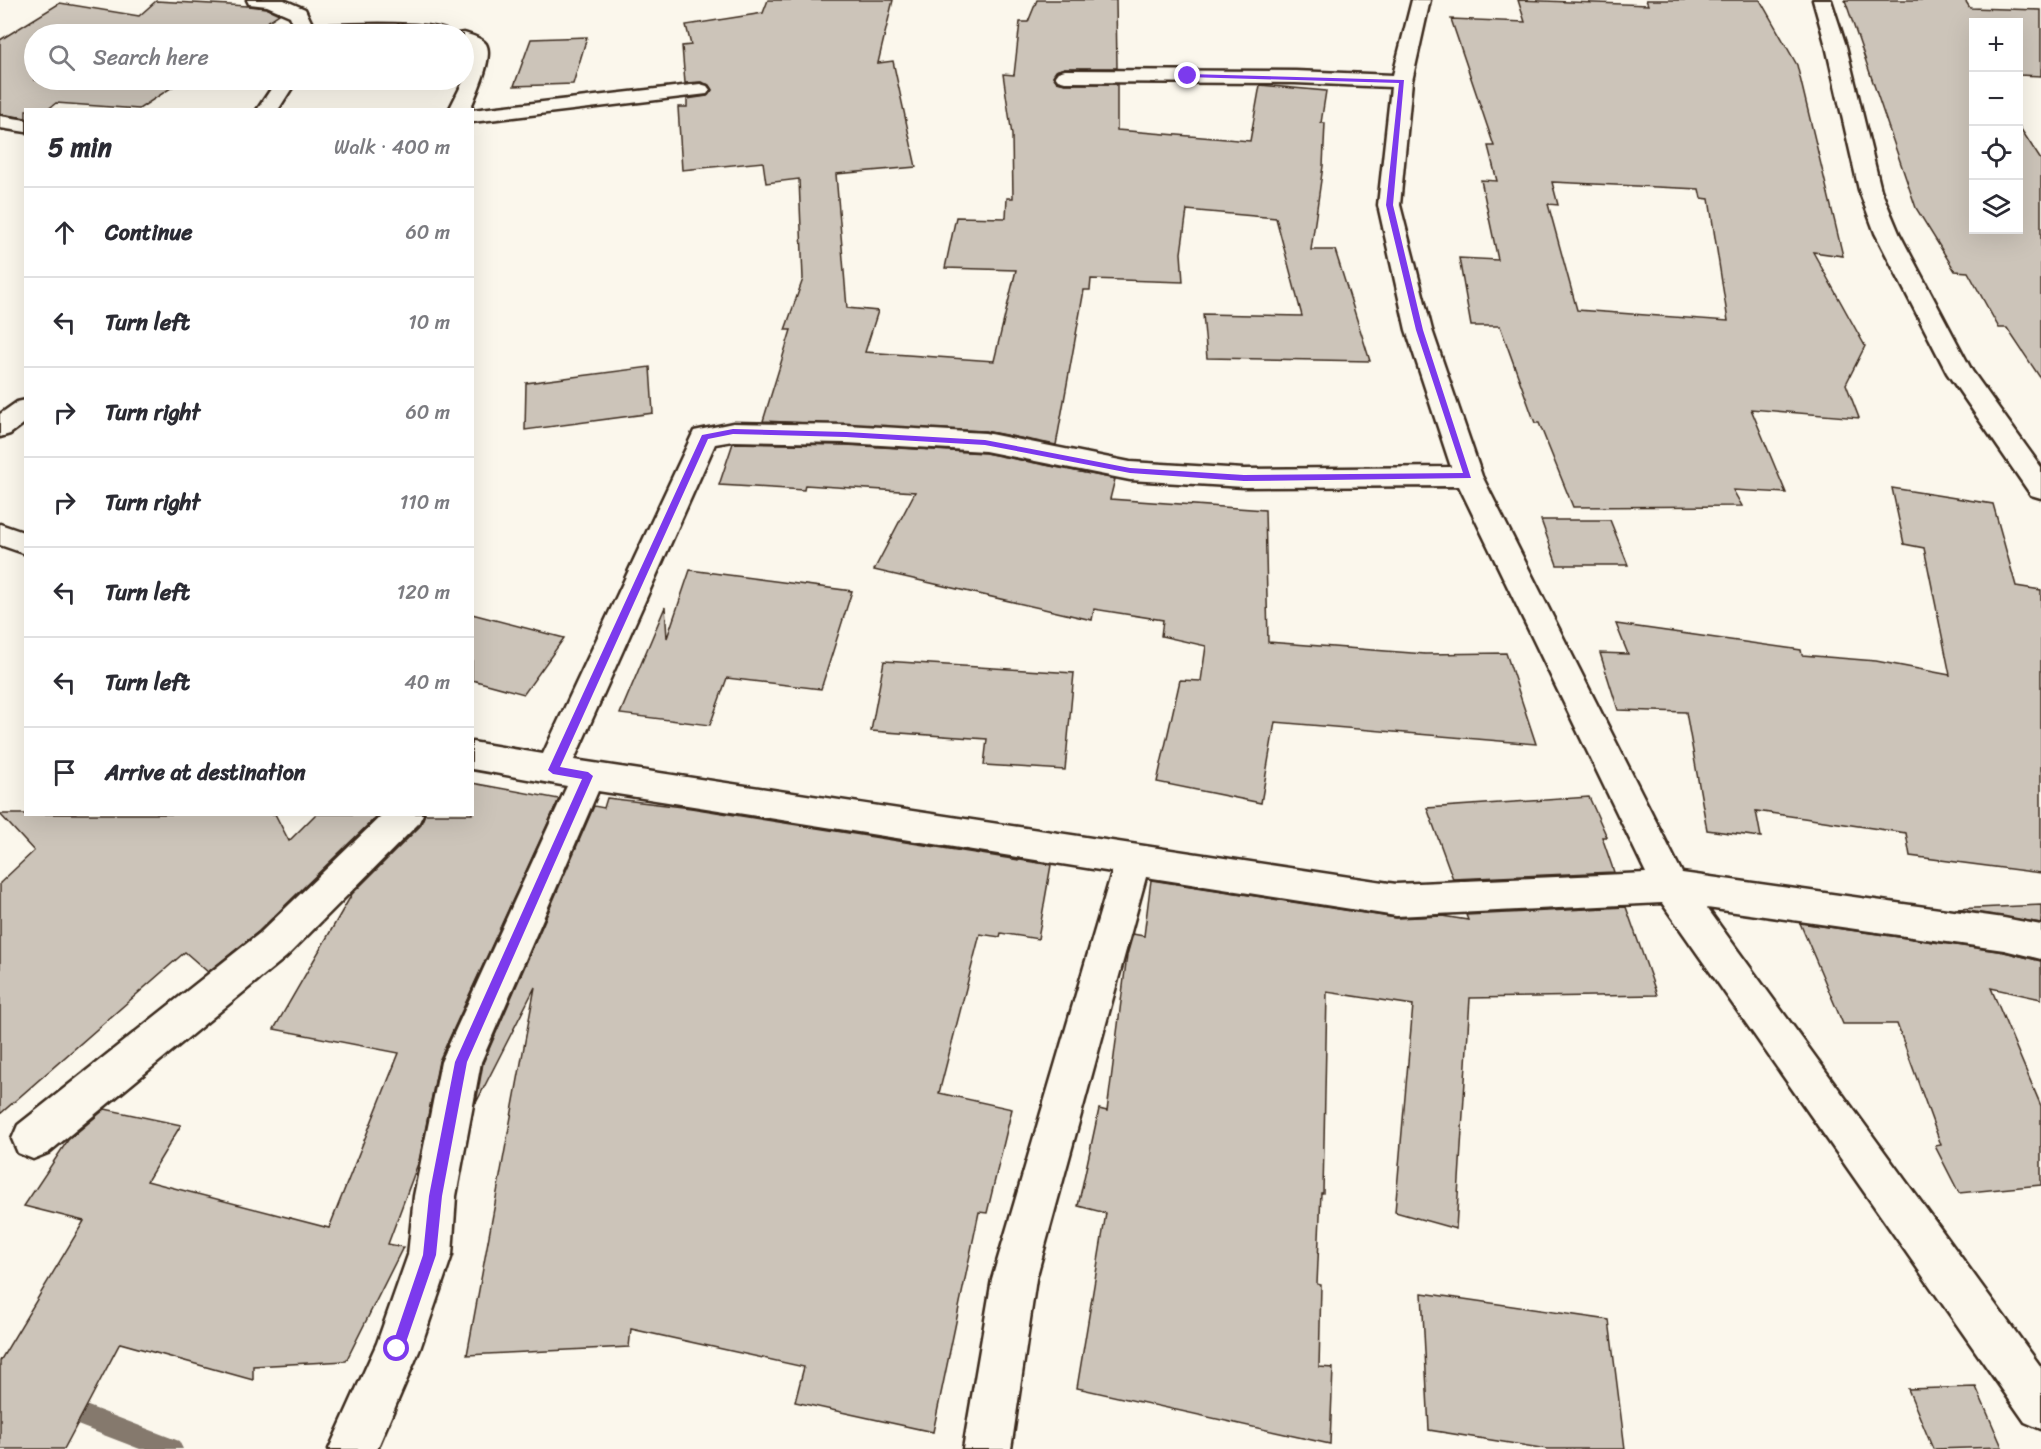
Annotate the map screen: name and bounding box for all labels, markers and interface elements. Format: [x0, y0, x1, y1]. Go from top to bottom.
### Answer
map controls [1969, 18, 2023, 234]
button: + [1969, 18, 2023, 72]
search box [24, 24, 474, 90]
text: Search here [93, 38, 209, 77]
icon: search [45, 41, 78, 74]
route end [1174, 62, 1200, 88]
button: − [1969, 72, 2023, 126]
text: 5 min [48, 124, 112, 170]
button: locate [1969, 126, 2023, 180]
text: Walk · 400 m [334, 130, 450, 165]
button: layers [1969, 180, 2023, 234]
text: Continue [105, 213, 193, 252]
text: 60 m [405, 215, 450, 250]
icon: ahead [48, 216, 81, 249]
text: Turn left [105, 303, 190, 342]
text: 10 m [408, 305, 450, 340]
icon: left [48, 306, 81, 339]
text: Turn right [105, 393, 200, 432]
text: 60 m [405, 395, 450, 430]
icon: right [48, 396, 81, 429]
text: Turn right [105, 483, 200, 522]
text: 110 m [400, 485, 450, 520]
icon: right [48, 486, 81, 519]
text: Turn left [105, 573, 190, 612]
text: 120 m [397, 575, 450, 610]
icon: left [48, 576, 81, 609]
text: Turn left [105, 663, 190, 702]
text: 40 m [404, 665, 450, 700]
icon: left [48, 666, 81, 699]
text: Arrive at destination [105, 753, 306, 792]
icon: arrive [48, 756, 81, 789]
route start [383, 1335, 409, 1361]

